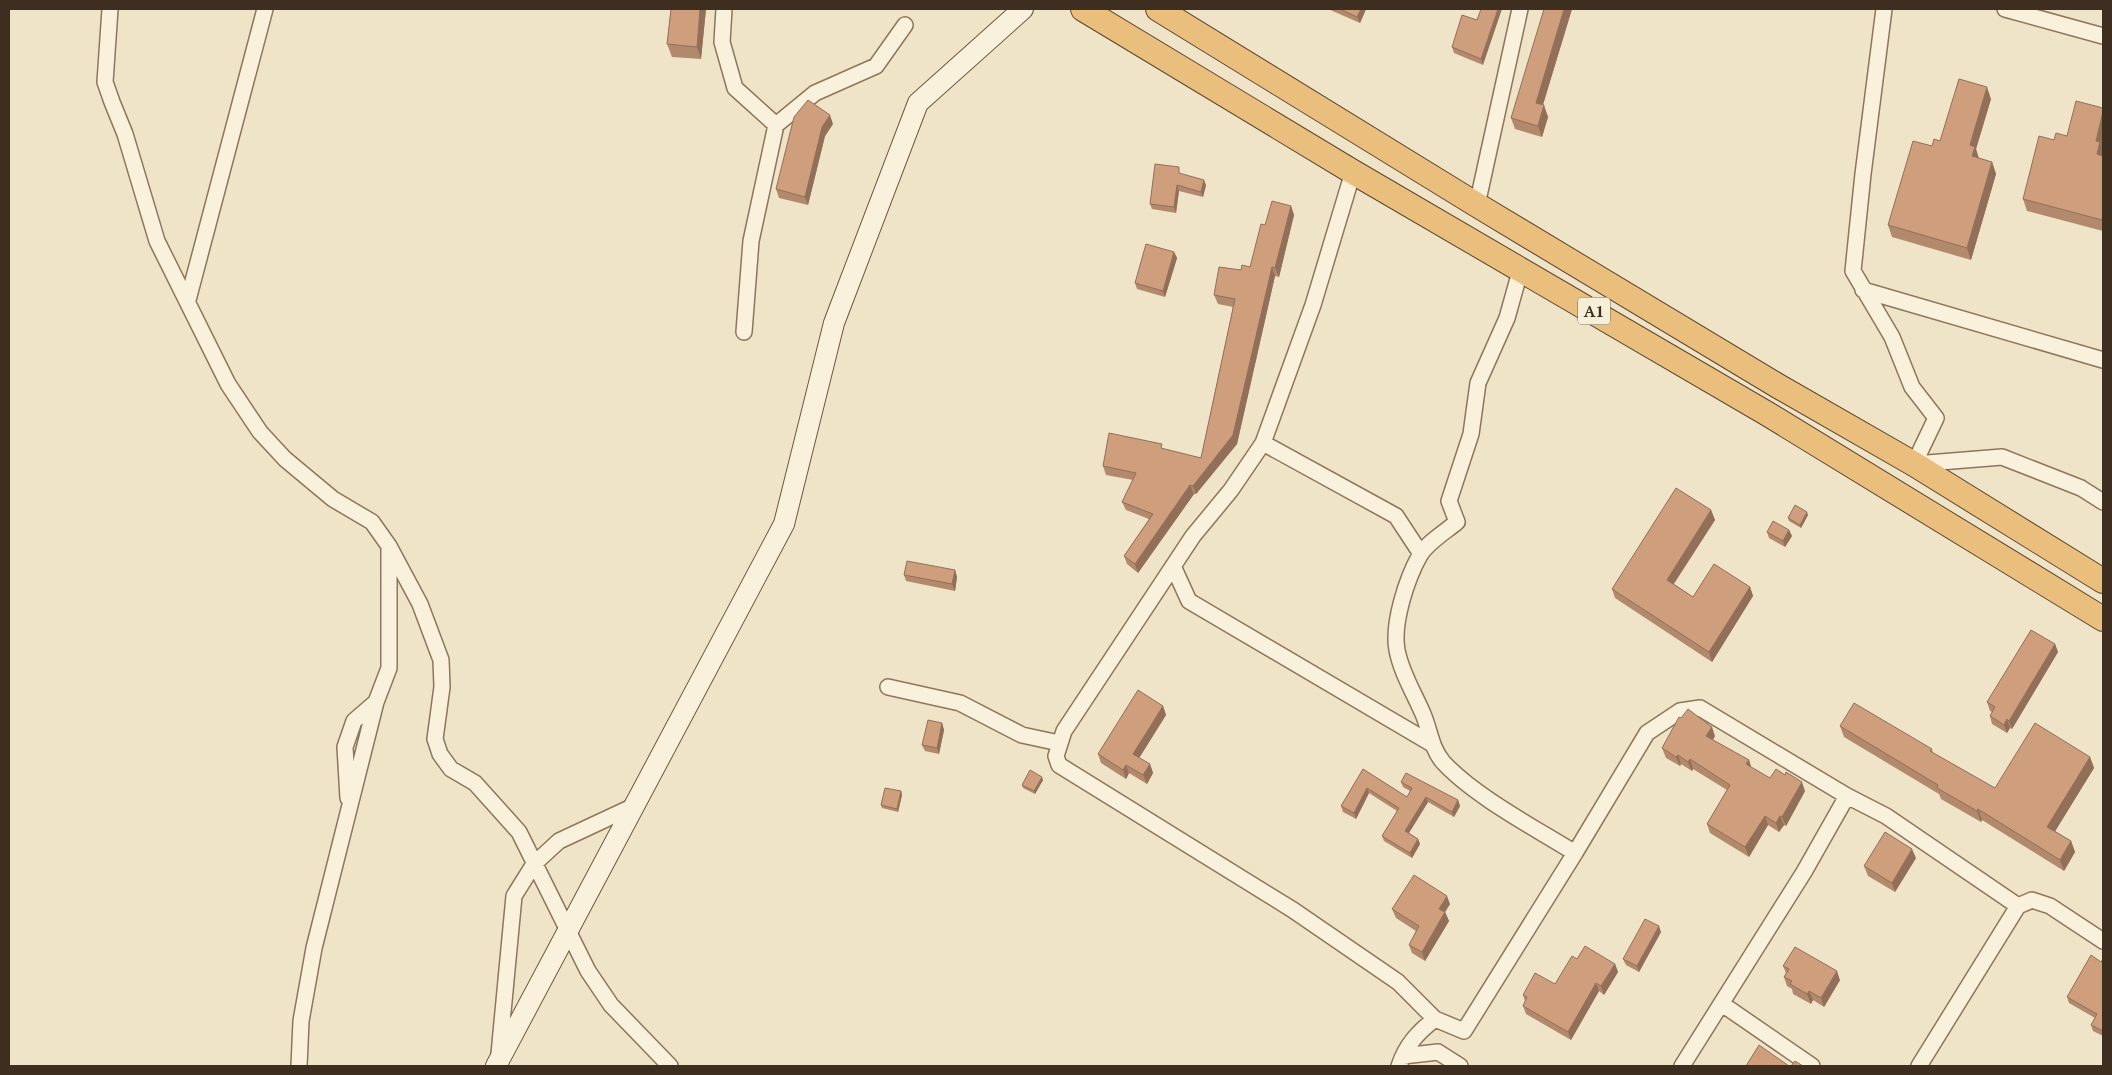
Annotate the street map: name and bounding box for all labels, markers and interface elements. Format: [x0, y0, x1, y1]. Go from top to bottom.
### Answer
road number: A1 [1578, 298, 1610, 324]

